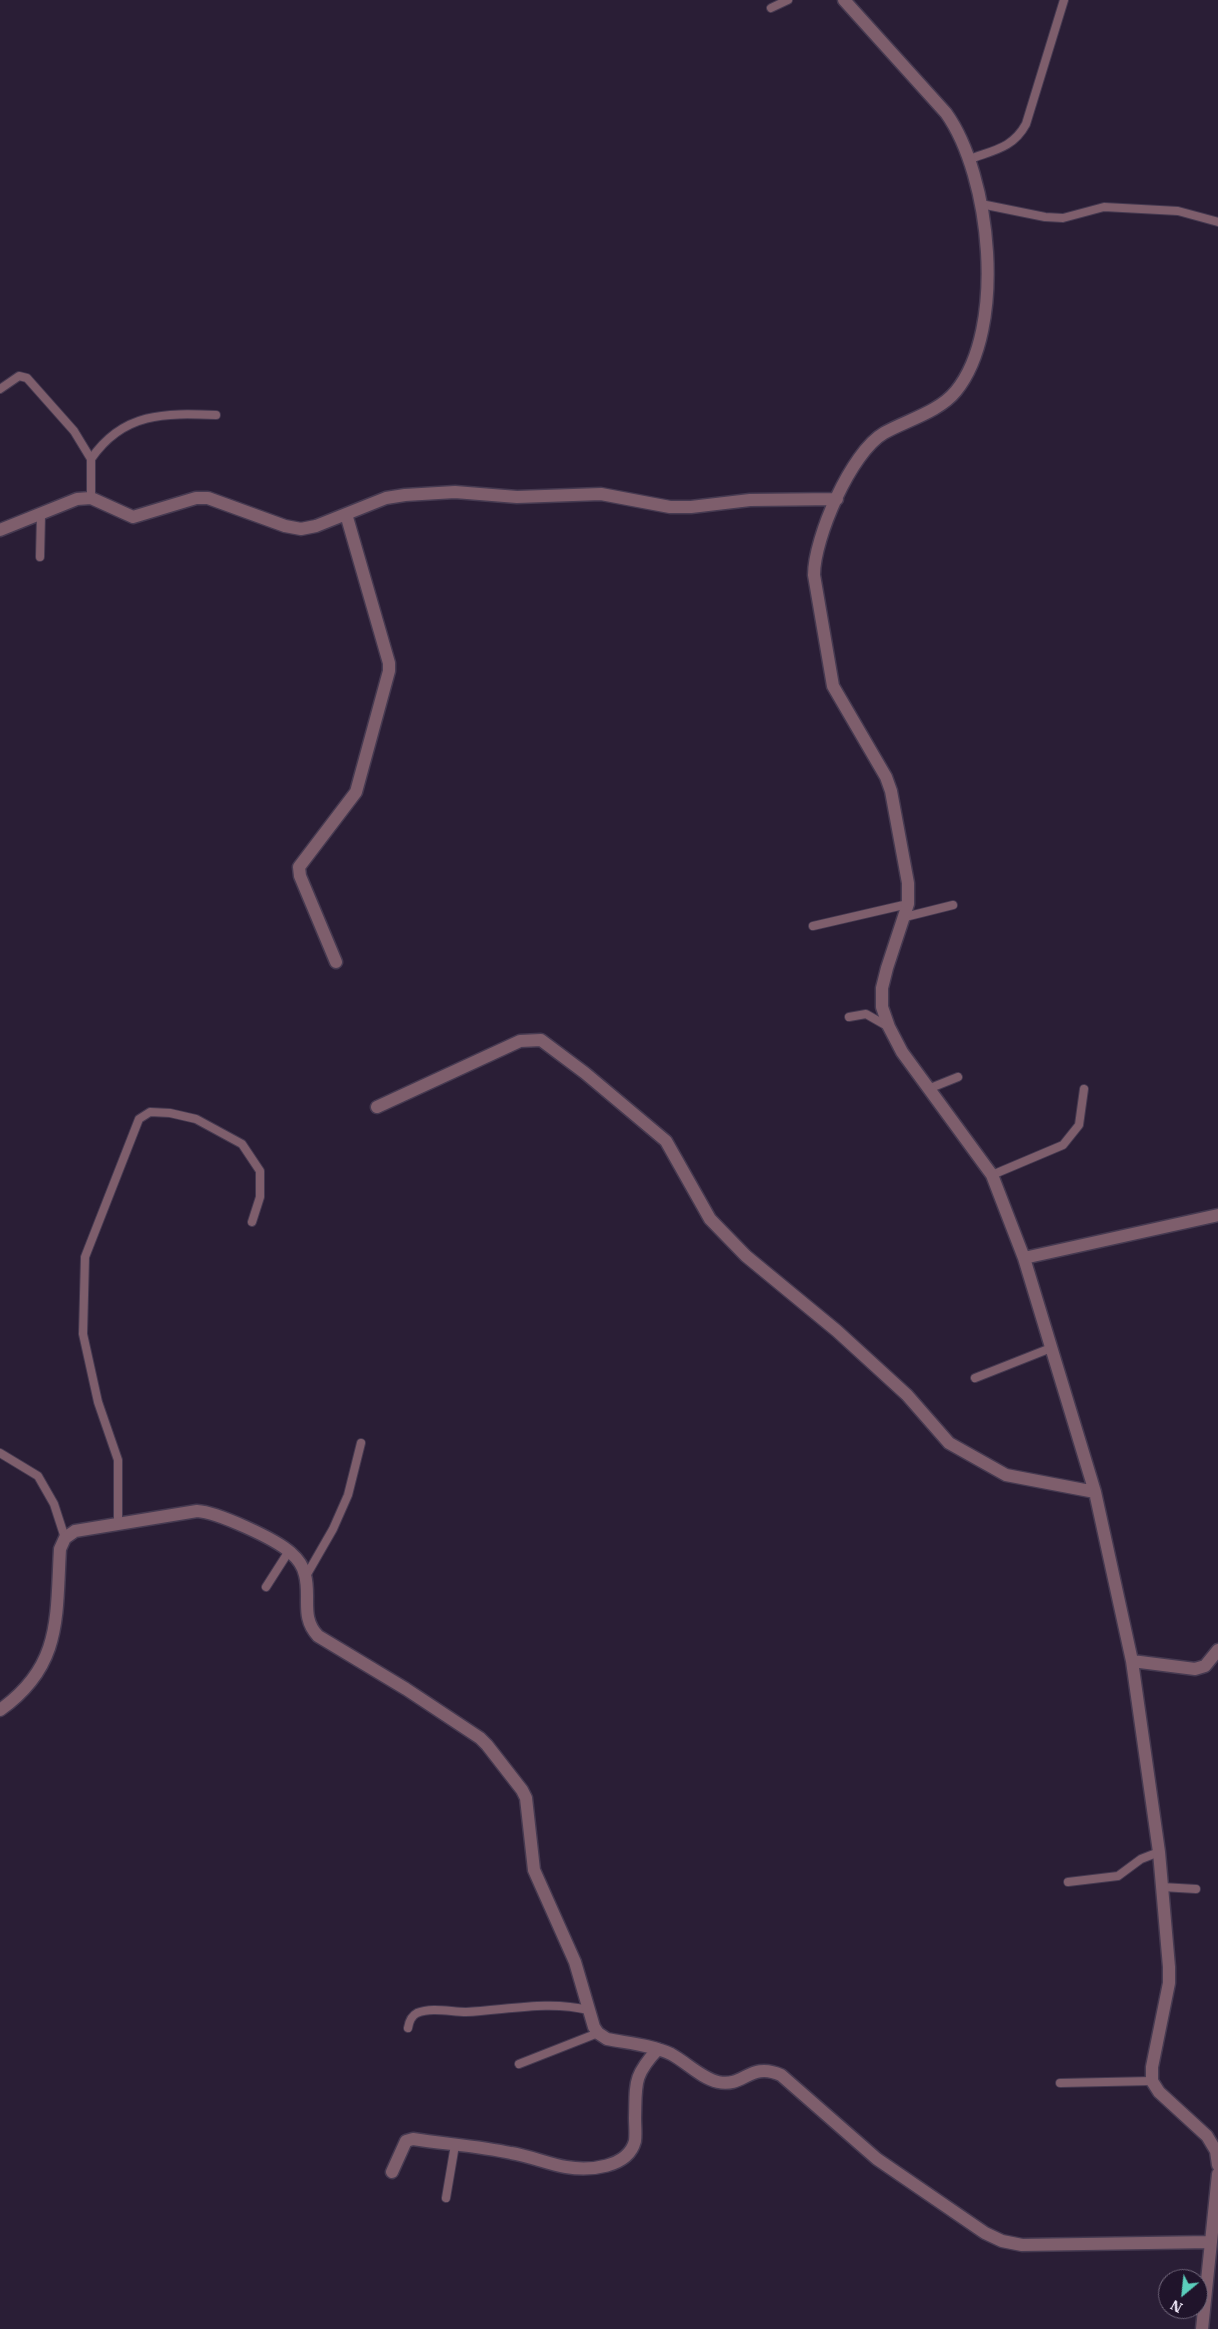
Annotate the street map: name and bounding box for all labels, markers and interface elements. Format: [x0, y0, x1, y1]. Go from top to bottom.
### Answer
north arrow [1158, 2269, 1208, 2319]
text: N [1167, 2296, 1186, 2317]

